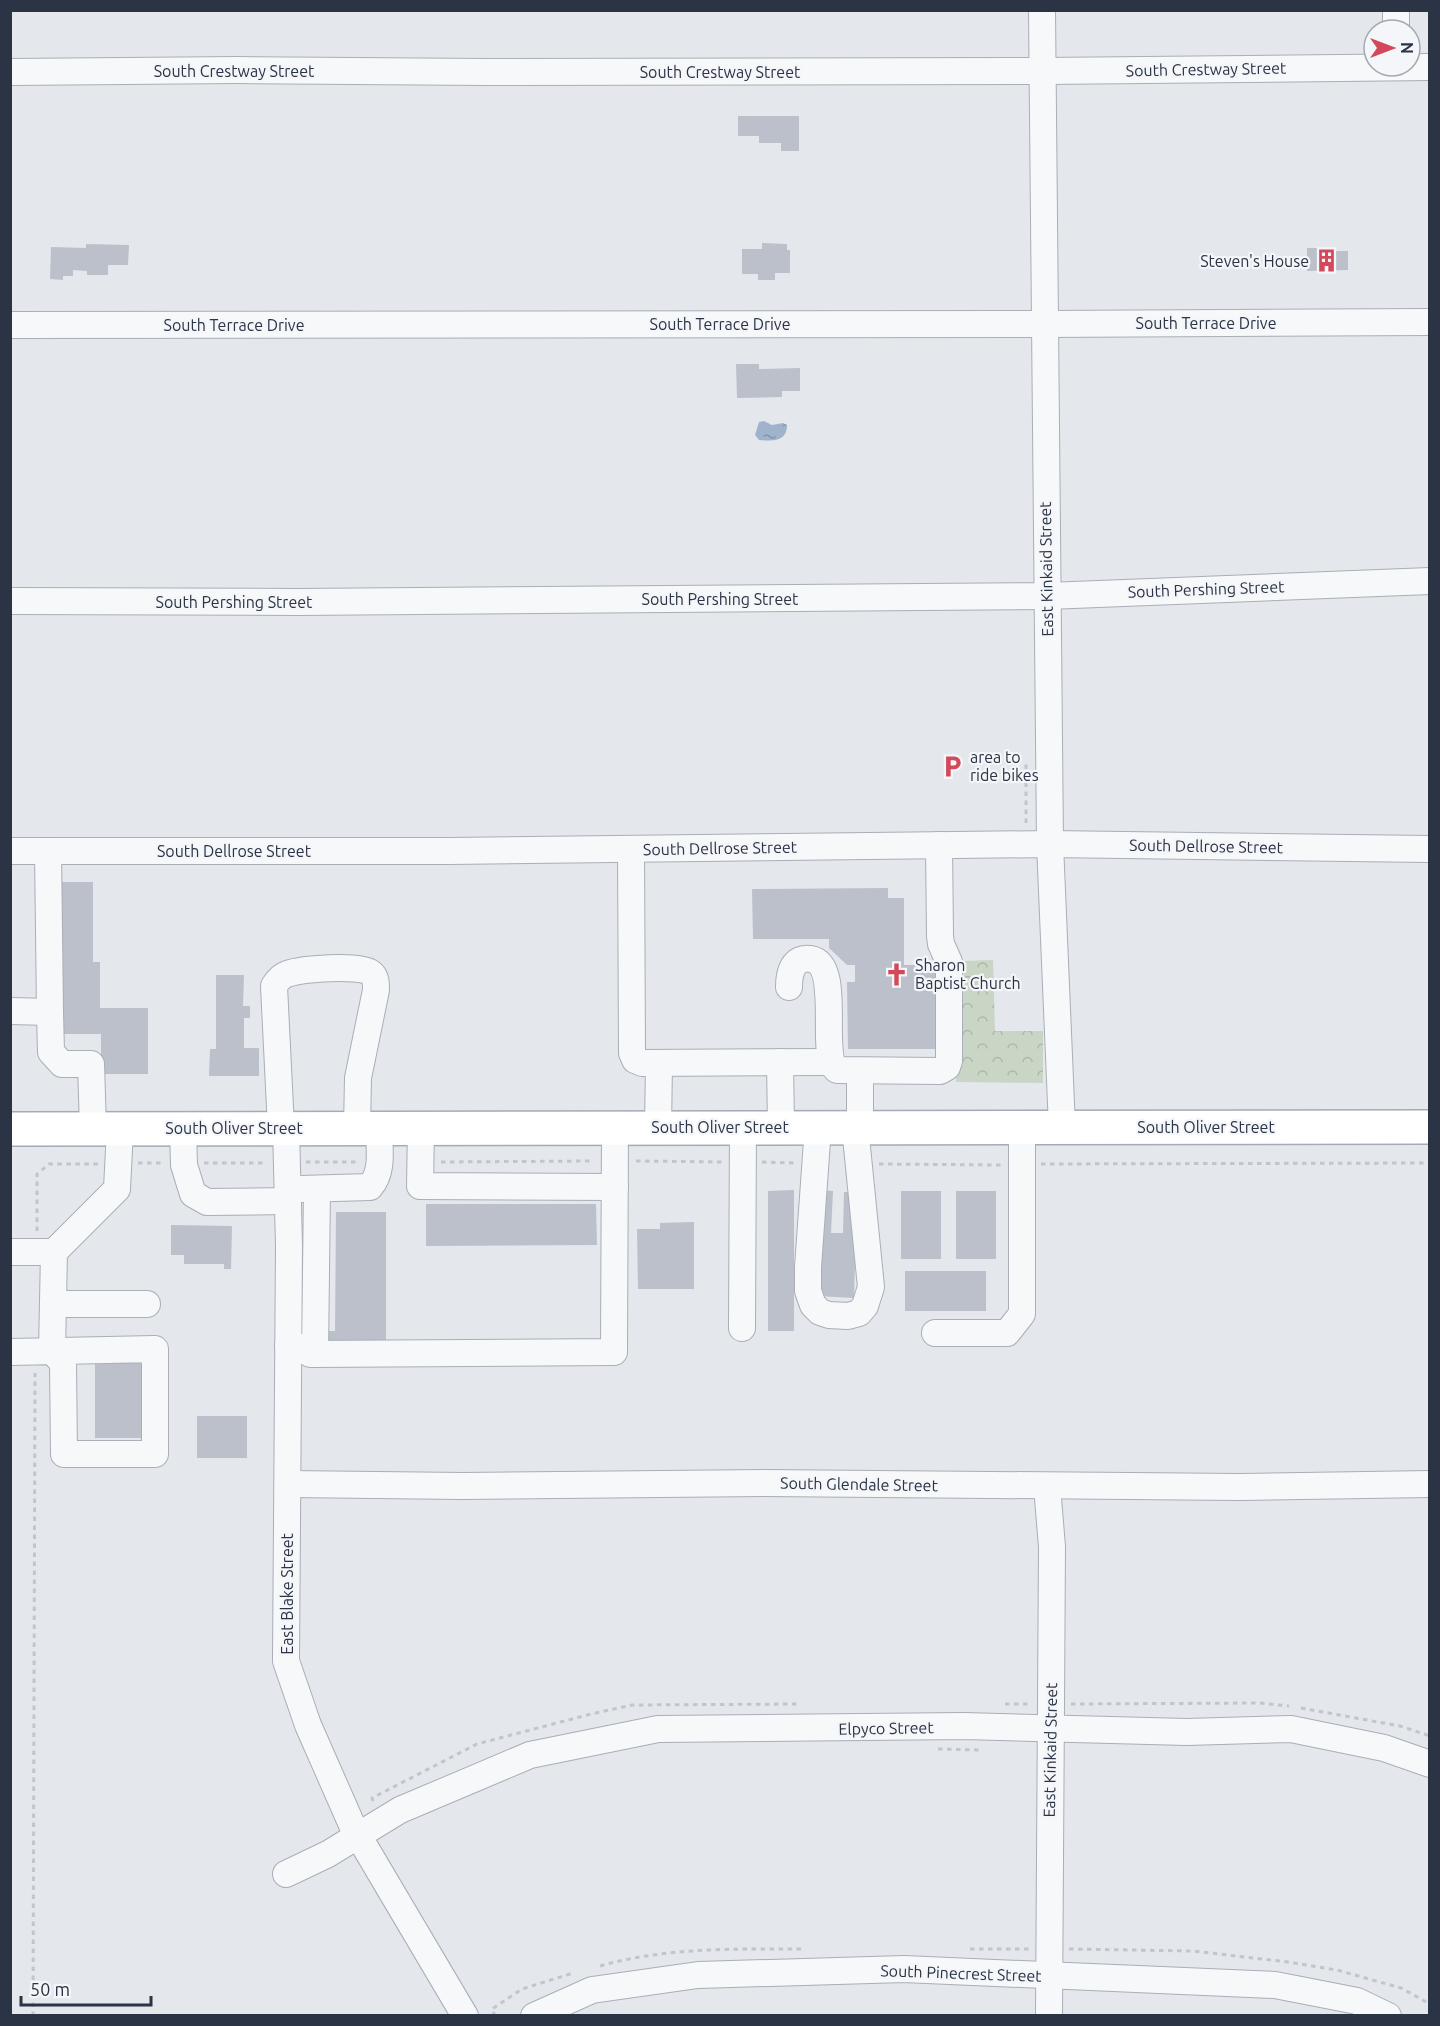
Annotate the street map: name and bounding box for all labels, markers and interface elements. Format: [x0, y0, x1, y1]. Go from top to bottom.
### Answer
north arrow [1362, 18, 1422, 78]
text: N [1398, 42, 1416, 54]
street label: South Crestway Street [1126, 59, 1287, 79]
street label: South Crestway Street [154, 62, 315, 80]
street label: South Crestway Street [640, 63, 801, 81]
building icon: Steven's House [1314, 248, 1340, 274]
place label: Steven's House [1200, 252, 1309, 270]
street label: South Terrace Drive [1136, 314, 1276, 332]
street label: South Terrace Drive [650, 315, 790, 333]
street label: South Terrace Drive [164, 316, 304, 334]
street label: East Kinkaid Street [1036, 501, 1056, 637]
street label: South Pershing Street [1127, 577, 1285, 601]
street label: South Pershing Street [642, 590, 799, 608]
street label: South Pershing Street [156, 593, 313, 611]
place label: area to ride bikes [970, 748, 1039, 784]
parking icon: area to ride bikes [939, 753, 965, 779]
street label: South Dellrose Street [1129, 836, 1284, 856]
street label: South Dellrose Street [643, 838, 798, 858]
street label: South Dellrose Street [157, 842, 312, 860]
place label: Sharon Baptist Church [915, 956, 1021, 992]
church icon: Sharon Baptist Church [884, 961, 910, 987]
street label: South Oliver Street [651, 1118, 789, 1136]
street label: South Oliver Street [1137, 1118, 1275, 1136]
street label: South Oliver Street [165, 1119, 303, 1137]
street label: South Glendale Street [780, 1474, 939, 1494]
street label: East Blake Street [278, 1532, 296, 1655]
street label: East Kinkaid Street [1040, 1682, 1060, 1818]
street label: Elpyco Street [838, 1718, 934, 1738]
street label: South Pinecrest Street [880, 1961, 1043, 1985]
scale bar [21, 1969, 152, 2007]
text: 50 m [30, 1979, 70, 1999]

